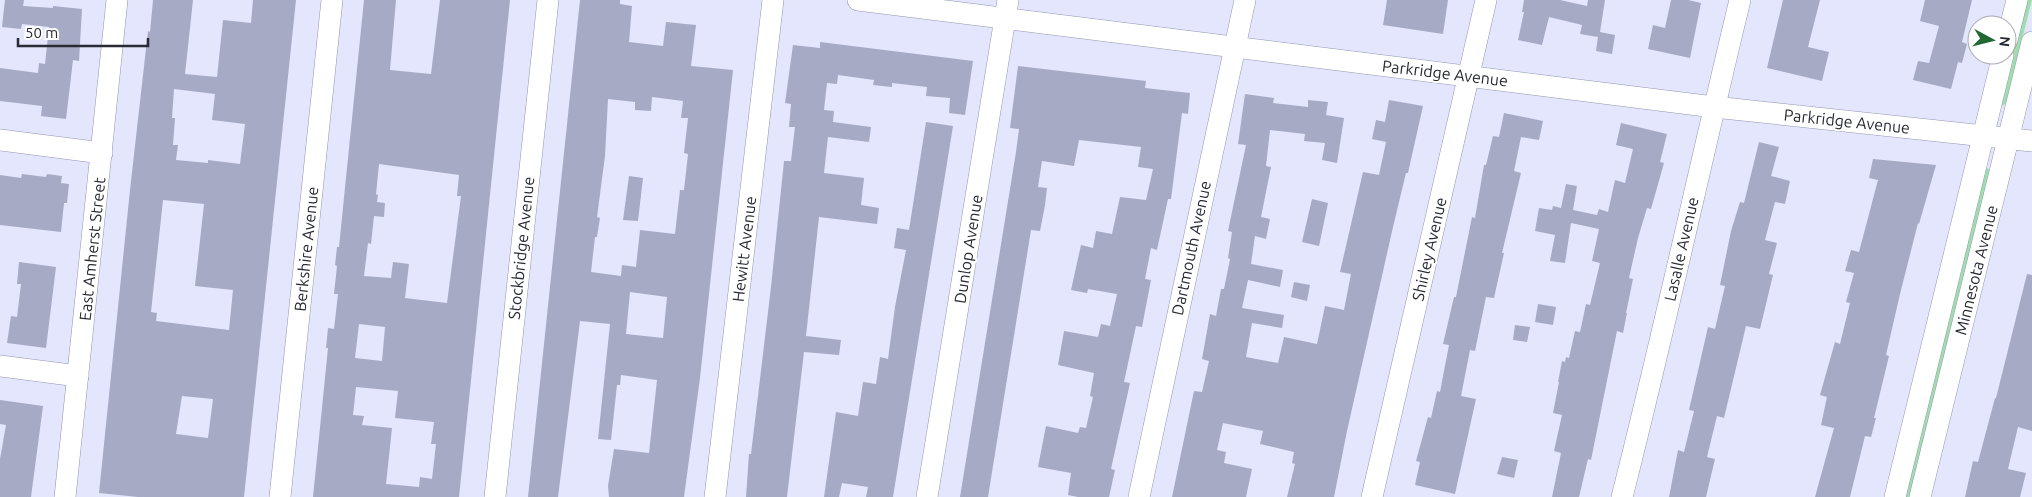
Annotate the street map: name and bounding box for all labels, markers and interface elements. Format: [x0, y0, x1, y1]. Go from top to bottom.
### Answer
scale bar [18, 15, 148, 47]
north arrow [1967, 15, 2017, 65]
text: 50 m [25, 24, 58, 41]
text: N [1996, 35, 2013, 48]
street label: Parkridge Avenue [1381, 56, 1509, 90]
street label: Parkridge Avenue [1783, 105, 1911, 137]
street label: East Amherst Street [76, 176, 109, 321]
street label: Stockbridge Avenue [505, 176, 537, 320]
street label: Dartmouth Avenue [1168, 179, 1214, 317]
street label: Berkshire Avenue [290, 186, 322, 312]
street label: Dunlop Avenue [951, 193, 985, 305]
street label: Hewitt Avenue [729, 195, 759, 303]
street label: Shirley Avenue [1408, 195, 1450, 303]
street label: Lasalle Avenue [1660, 195, 1702, 303]
street label: Minnesota Avenue [1951, 203, 2001, 337]

